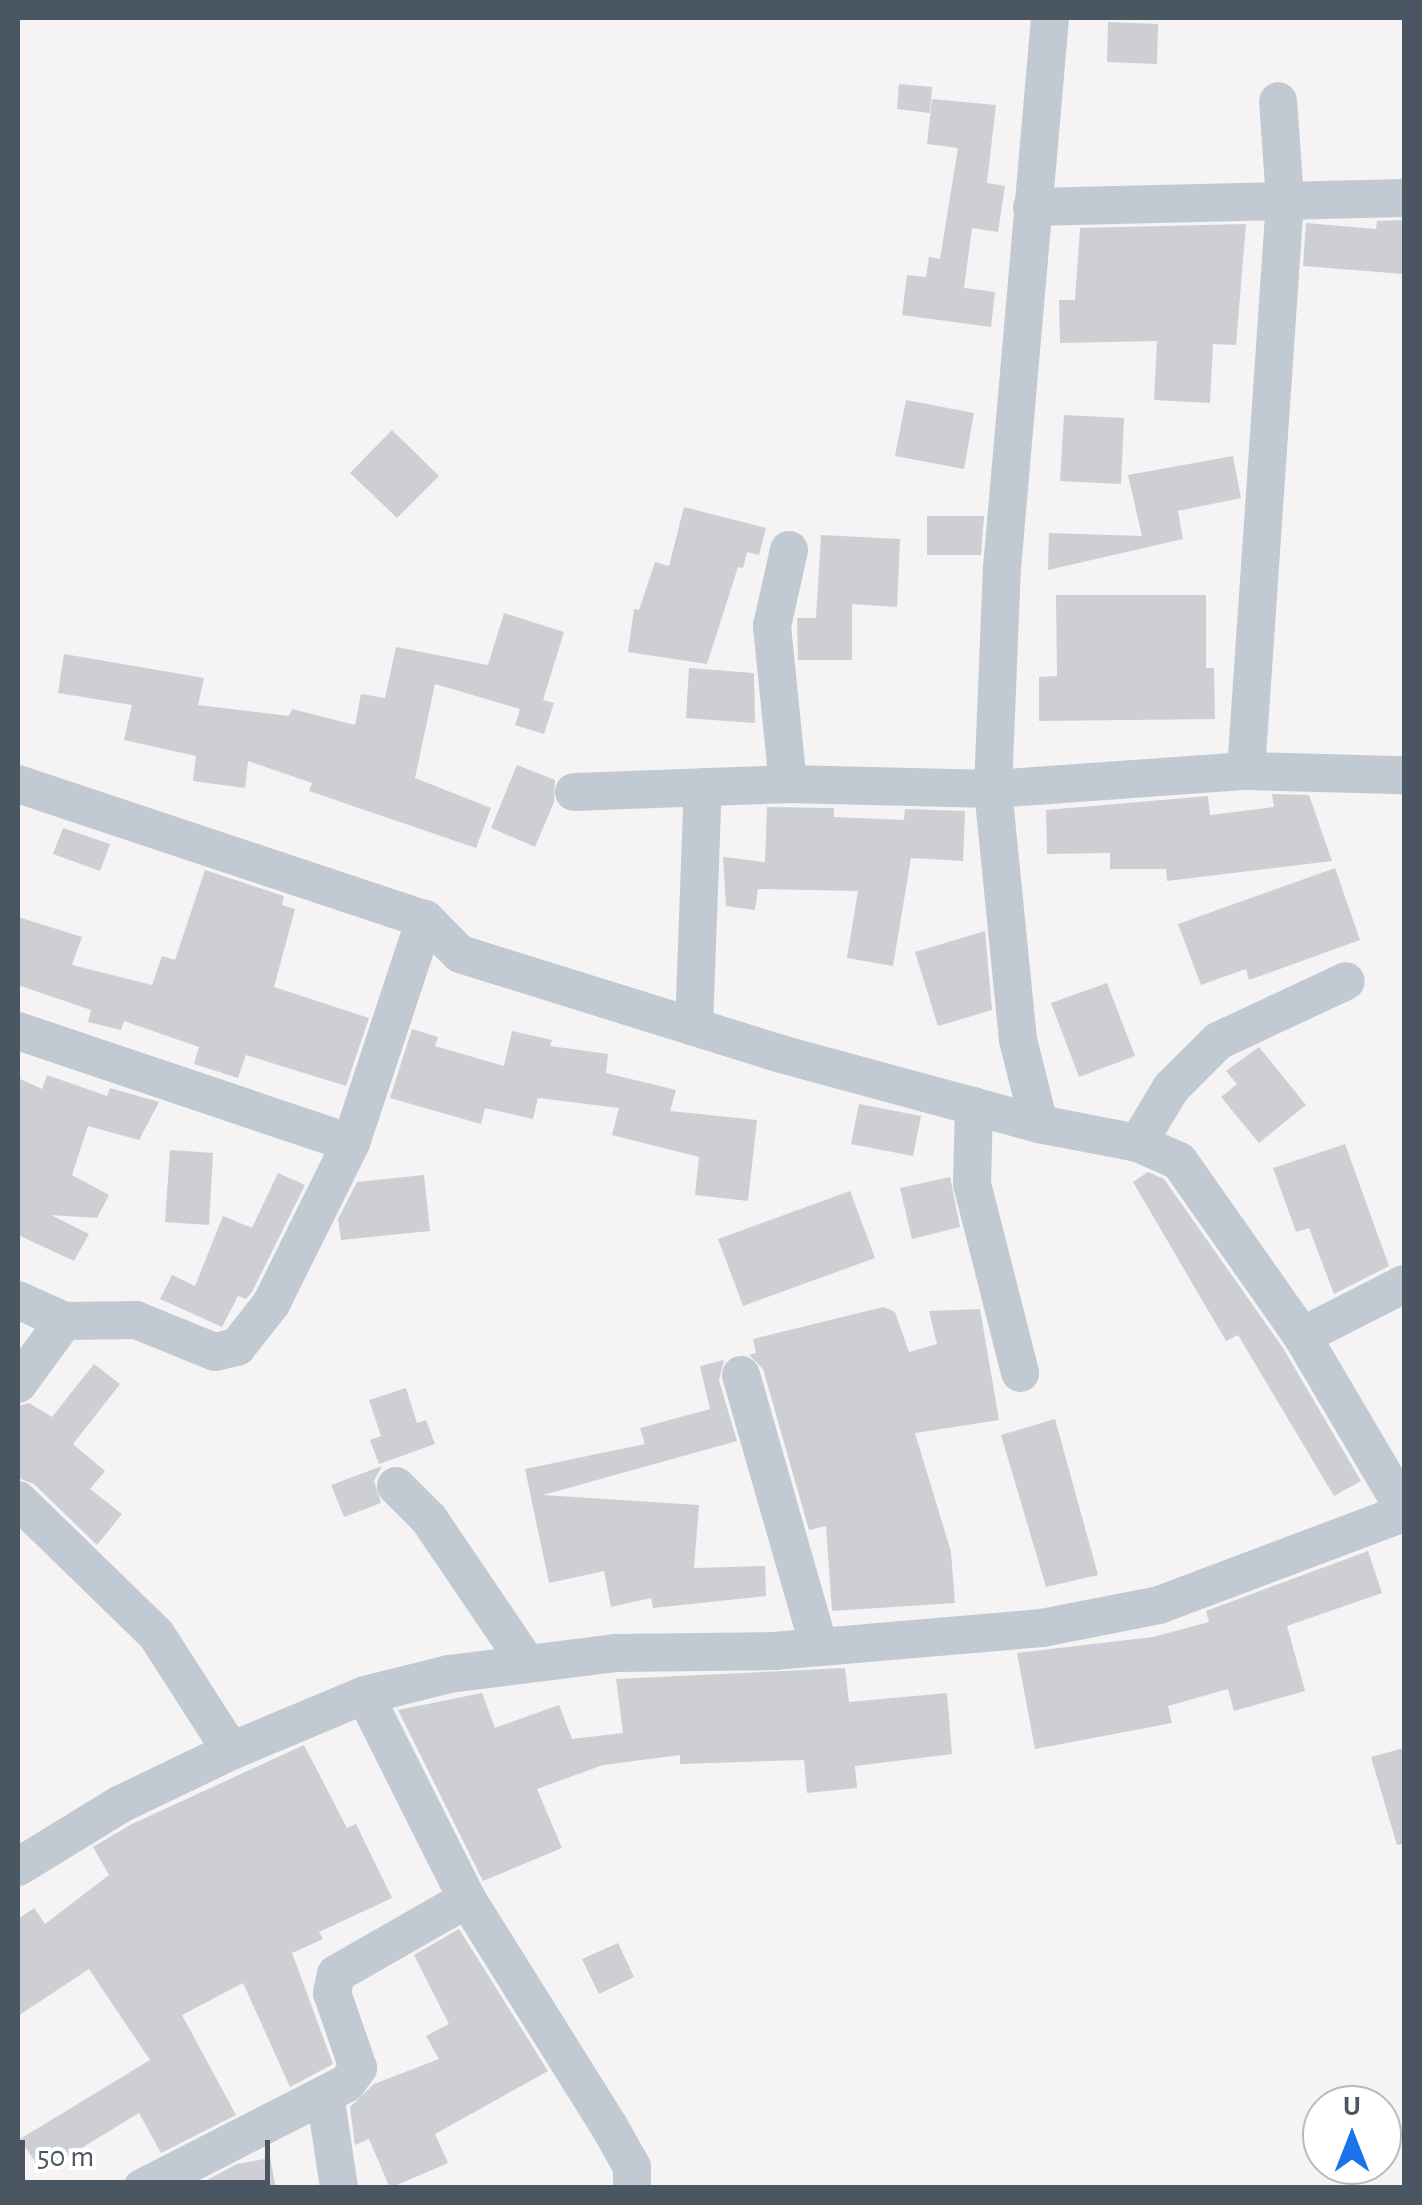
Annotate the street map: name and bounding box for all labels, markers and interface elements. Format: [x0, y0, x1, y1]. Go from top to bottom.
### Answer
north arrow [1302, 2085, 1402, 2185]
text: U [1343, 2093, 1361, 2121]
scale bar [25, 2120, 275, 2182]
text: 50 m [37, 2142, 94, 2172]

